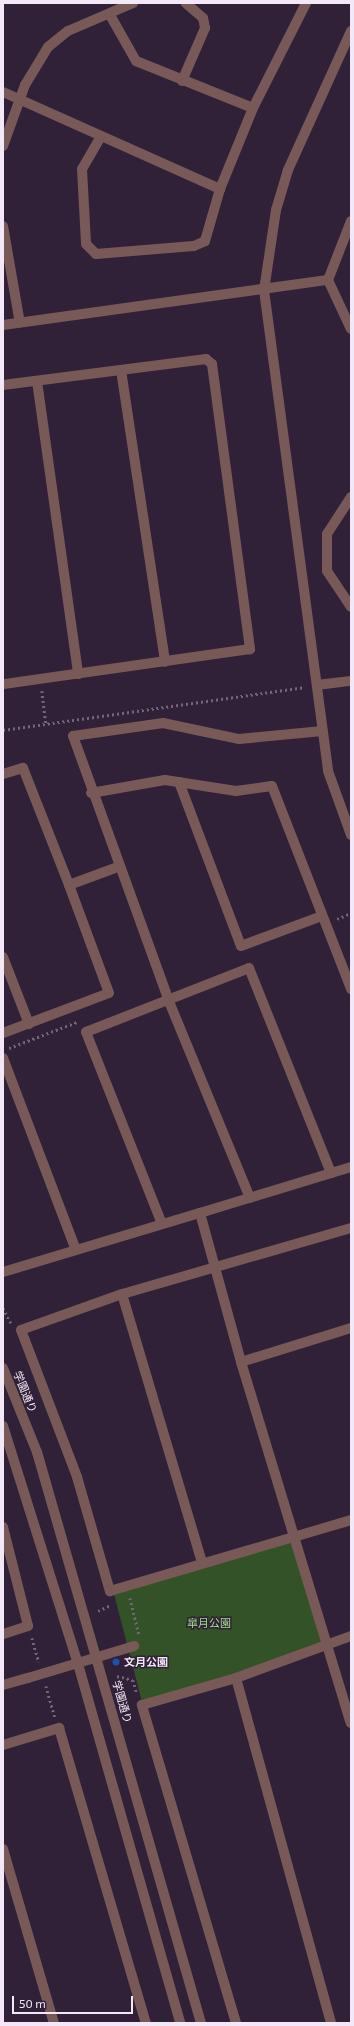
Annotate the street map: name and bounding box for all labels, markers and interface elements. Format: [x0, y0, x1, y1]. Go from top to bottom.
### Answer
street label: 学園通り [11, 1369, 39, 1415]
park label: 皐月公園 [187, 1616, 231, 1630]
place label: 文月公園 [124, 1655, 168, 1669]
marker: 文月公園 [111, 1657, 121, 1667]
street label: 学園通り [110, 1679, 134, 1725]
scale bar [14, 1988, 135, 2014]
text: 50 m [19, 1996, 46, 2010]

